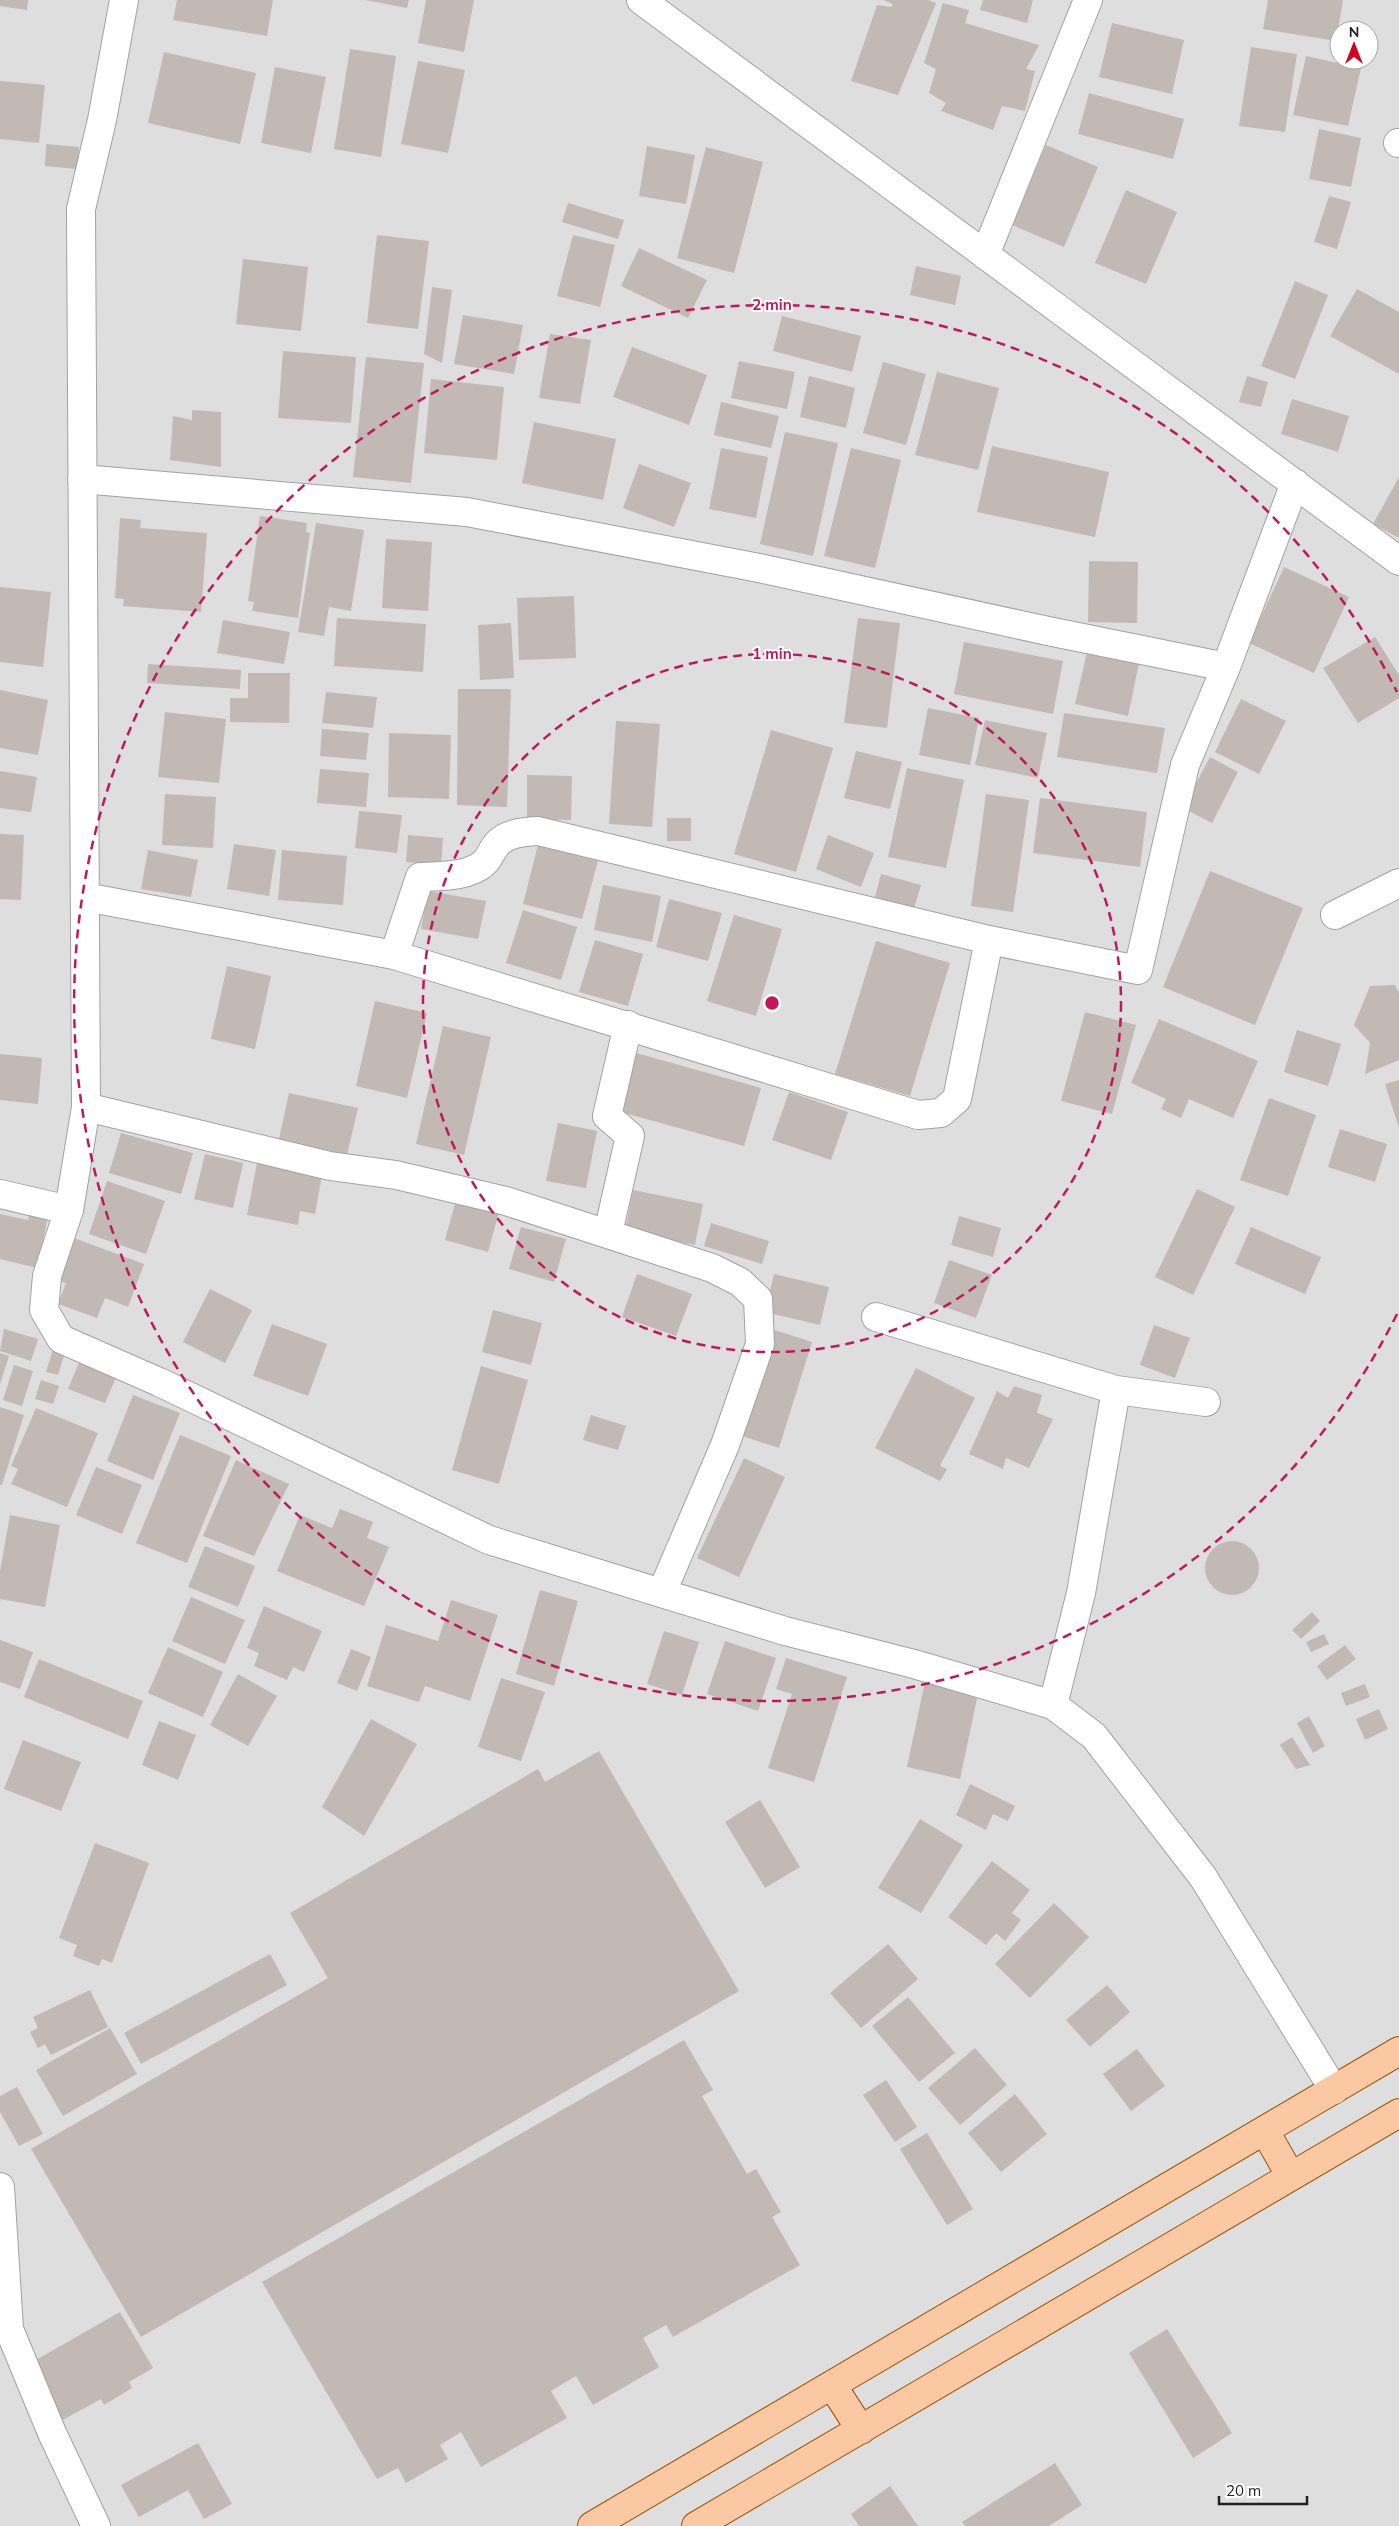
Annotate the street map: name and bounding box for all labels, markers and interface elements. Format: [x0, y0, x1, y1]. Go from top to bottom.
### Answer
north arrow [1329, 20, 1379, 70]
text: N [1349, 23, 1359, 41]
text: 2 min [752, 295, 792, 314]
text: 1 min [752, 644, 792, 663]
centre of rings [763, 994, 781, 1012]
scale bar [1219, 2474, 1306, 2506]
text: 20 m [1226, 2481, 1261, 2500]

